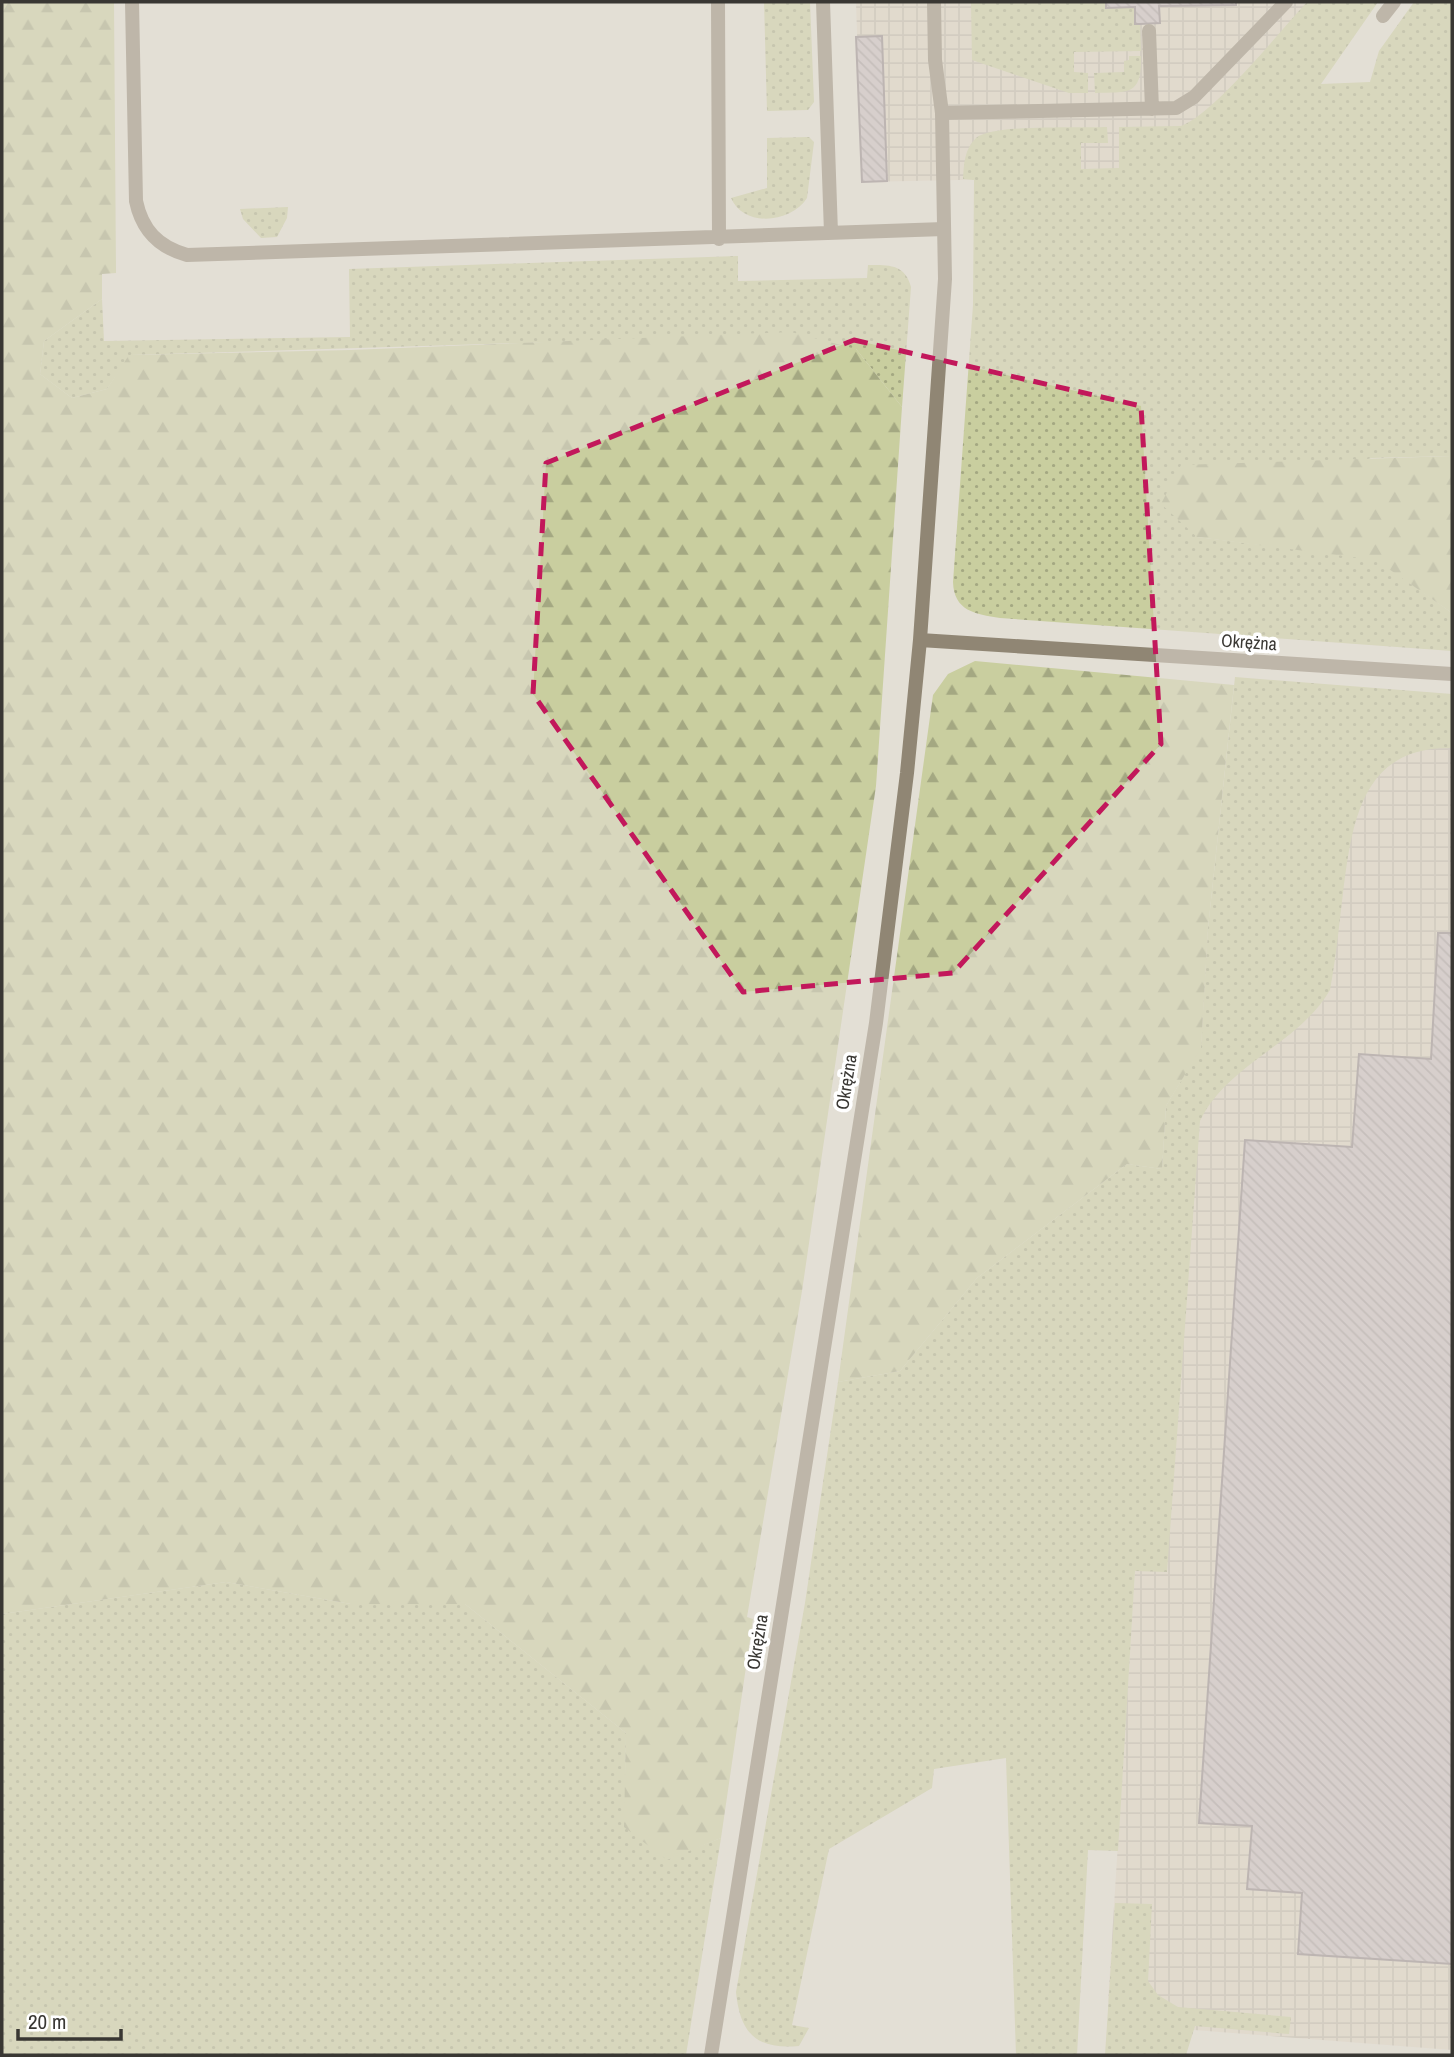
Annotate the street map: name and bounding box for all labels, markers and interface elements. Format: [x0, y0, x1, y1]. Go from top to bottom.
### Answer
street label: Okrężna [1220, 628, 1278, 656]
street label: Okrężna [829, 1052, 863, 1112]
street label: Okrężna [740, 1612, 774, 1672]
scale bar [18, 1997, 121, 2041]
text: 20 m [28, 2007, 66, 2036]

